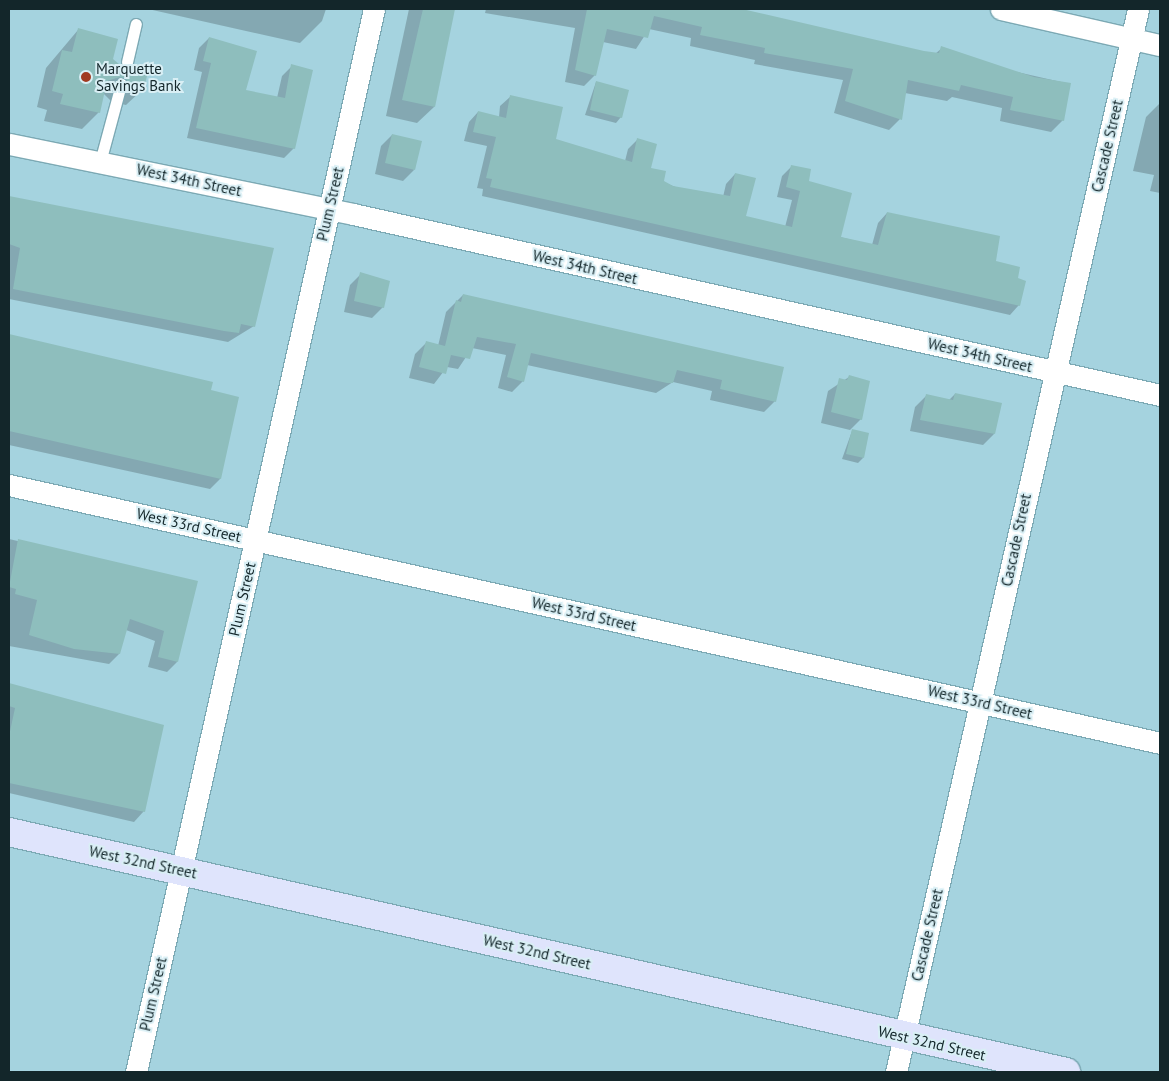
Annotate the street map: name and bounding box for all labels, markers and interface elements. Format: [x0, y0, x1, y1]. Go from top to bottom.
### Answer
place label: Marquette Savings Bank [96, 59, 181, 94]
marker: Marquette Savings Bank [80, 71, 92, 83]
street label: Cascade Street [1088, 98, 1126, 194]
street label: West 34th Street [135, 160, 243, 200]
street label: Plum Street [313, 165, 347, 243]
street label: West 34th Street [531, 246, 639, 288]
street label: West 34th Street [926, 334, 1034, 376]
street label: Cascade Street [997, 492, 1035, 588]
street label: West 33rd Street [135, 504, 243, 546]
street label: Plum Street [225, 560, 259, 638]
street label: West 33rd Street [530, 593, 638, 635]
street label: West 33rd Street [926, 681, 1034, 723]
street label: West 32nd Street [87, 842, 199, 882]
street label: Cascade Street [908, 887, 946, 983]
street label: West 32nd Street [482, 931, 592, 973]
street label: Plum Street [136, 955, 170, 1033]
street label: West 32nd Street [877, 1022, 987, 1064]

